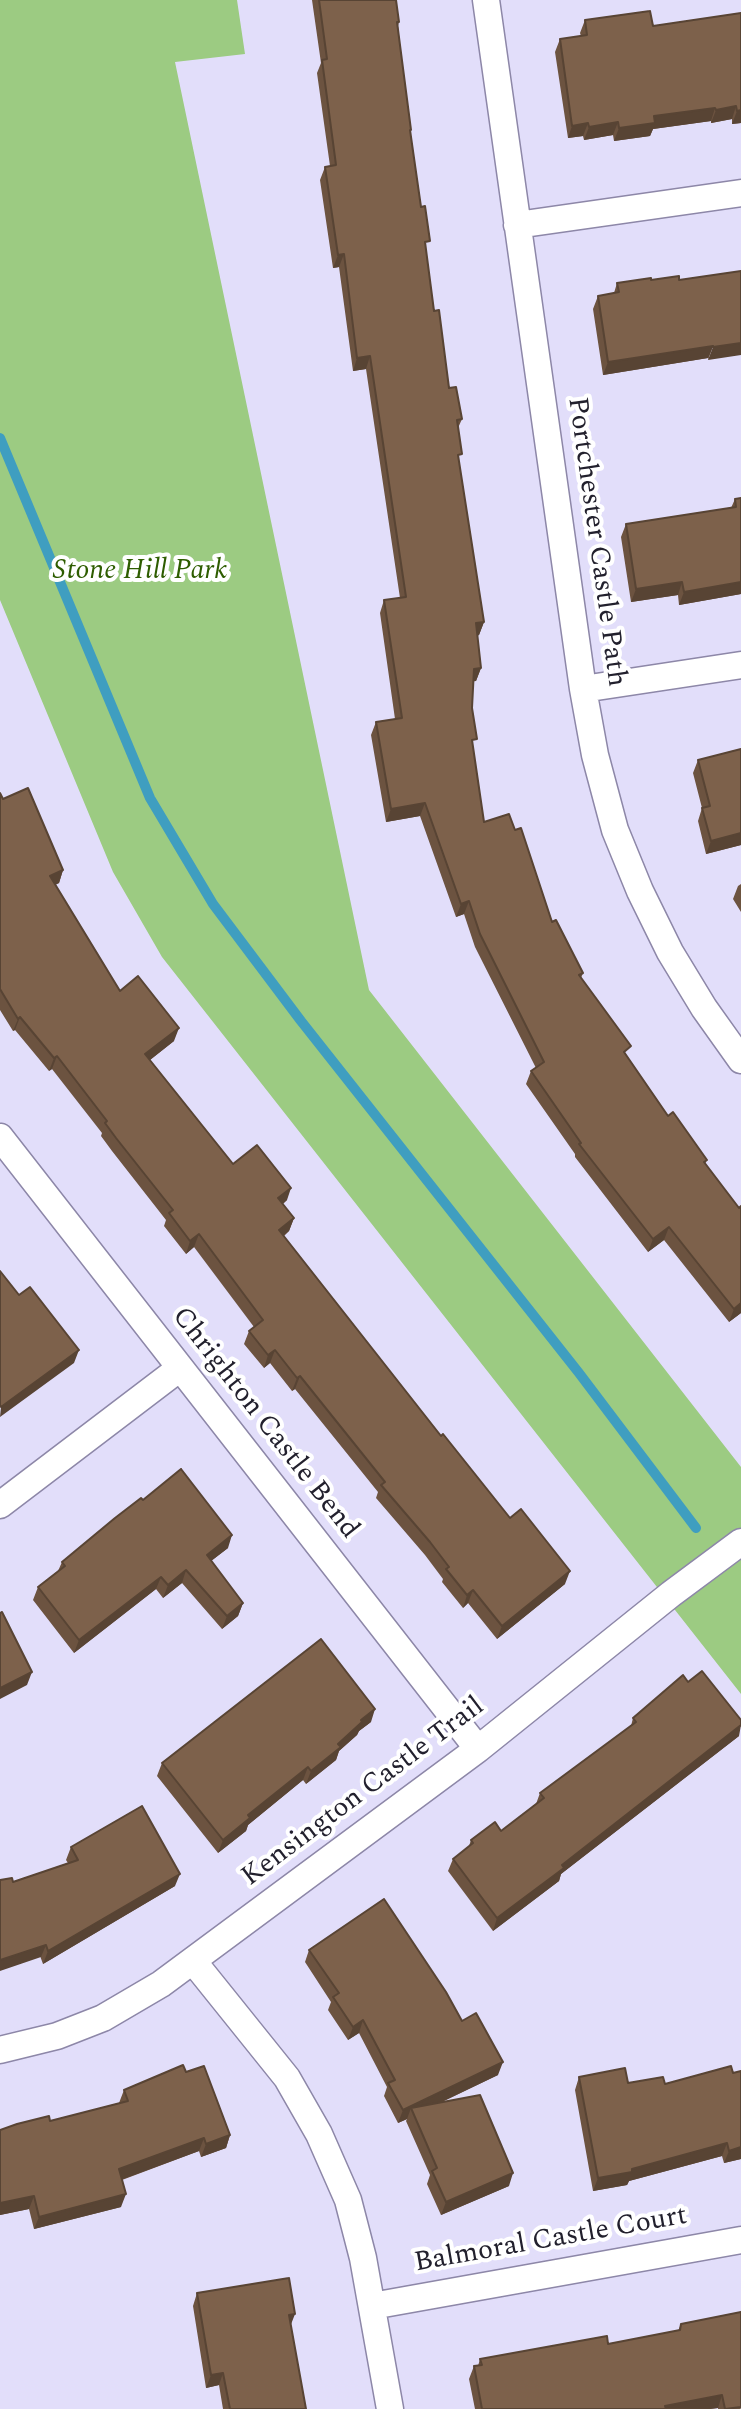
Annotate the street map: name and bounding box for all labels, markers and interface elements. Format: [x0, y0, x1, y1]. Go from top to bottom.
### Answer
street label: Portchester Castle Path [558, 395, 632, 689]
park label: Stone Hill Park [53, 556, 227, 590]
street label: Chrighton Castle Bend [163, 1301, 365, 1547]
street label: Kensington Castle Trail [236, 1691, 492, 1895]
street label: Balmoral Castle Court [412, 2200, 690, 2282]

